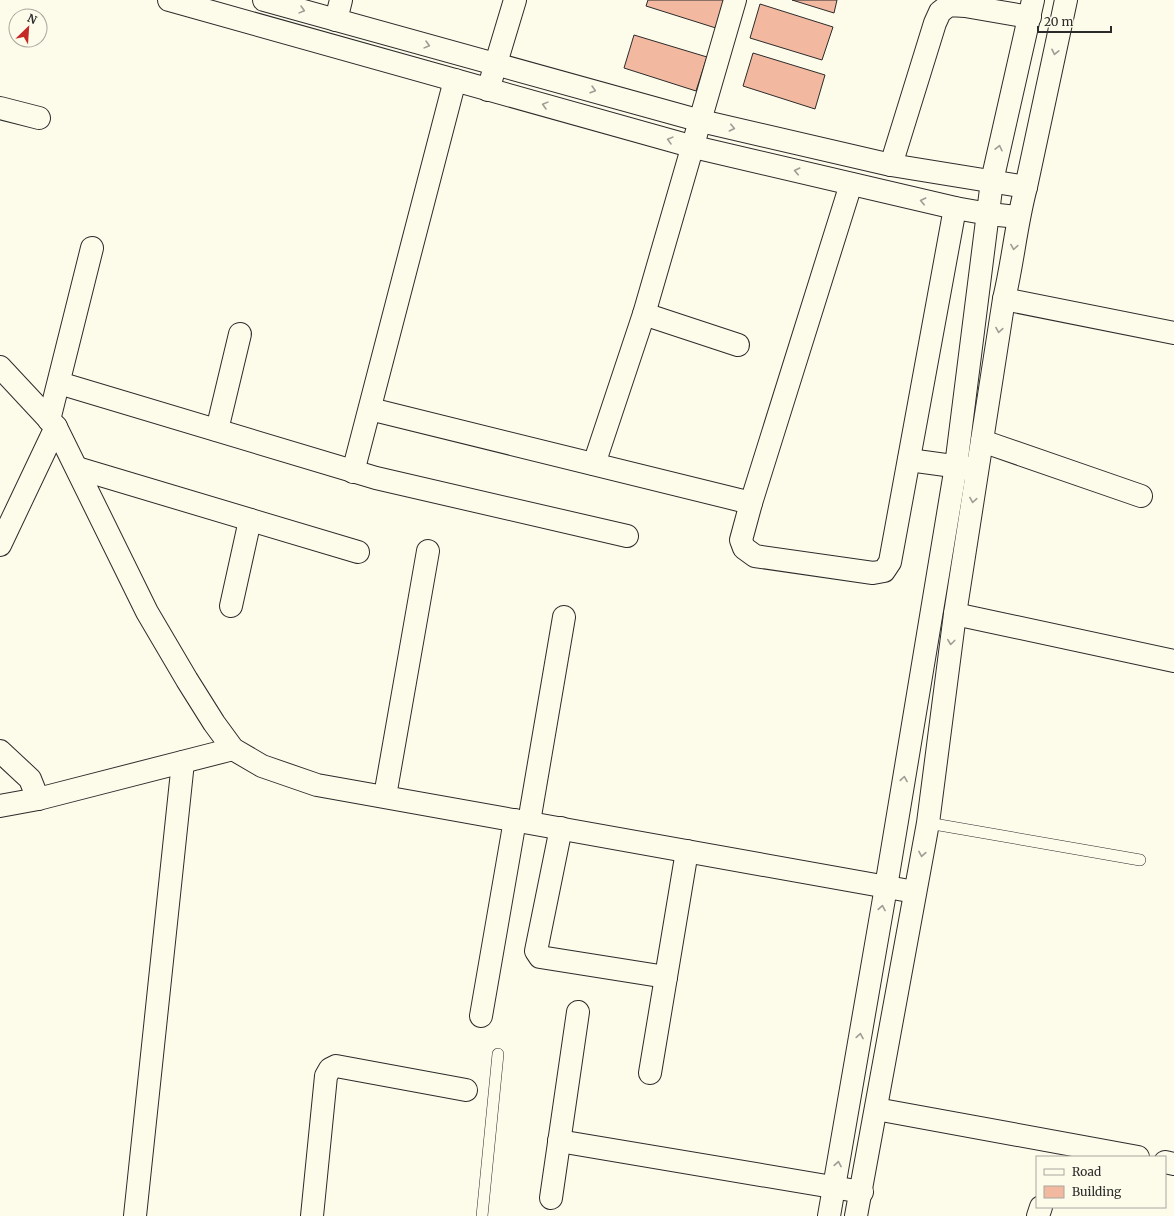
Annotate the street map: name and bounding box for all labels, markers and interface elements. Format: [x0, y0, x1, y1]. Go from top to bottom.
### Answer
one-way arrow [298, 5, 305, 14]
north arrow [8, 8, 48, 48]
scale bar [1038, 8, 1111, 34]
text: N [25, 11, 39, 27]
text: 20 m [1044, 14, 1073, 29]
one-way arrow [424, 40, 430, 48]
one-way arrow [1052, 49, 1060, 55]
one-way arrow [589, 86, 596, 94]
one-way arrow [542, 102, 548, 110]
one-way arrow [729, 123, 735, 131]
one-way arrow [667, 136, 674, 145]
one-way arrow [995, 145, 1003, 151]
one-way arrow [793, 167, 800, 176]
one-way arrow [920, 197, 926, 205]
one-way arrow [1010, 244, 1019, 250]
one-way arrow [995, 327, 1004, 333]
one-way arrow [969, 497, 977, 503]
one-way arrow [947, 639, 956, 645]
one-way arrow [899, 776, 908, 783]
one-way arrow [918, 851, 927, 857]
one-way arrow [878, 905, 886, 911]
one-way arrow [855, 1033, 864, 1039]
legend [1036, 1156, 1166, 1208]
one-way arrow [833, 1161, 841, 1167]
text: Road [1072, 1164, 1101, 1179]
text: Building [1072, 1184, 1122, 1199]

